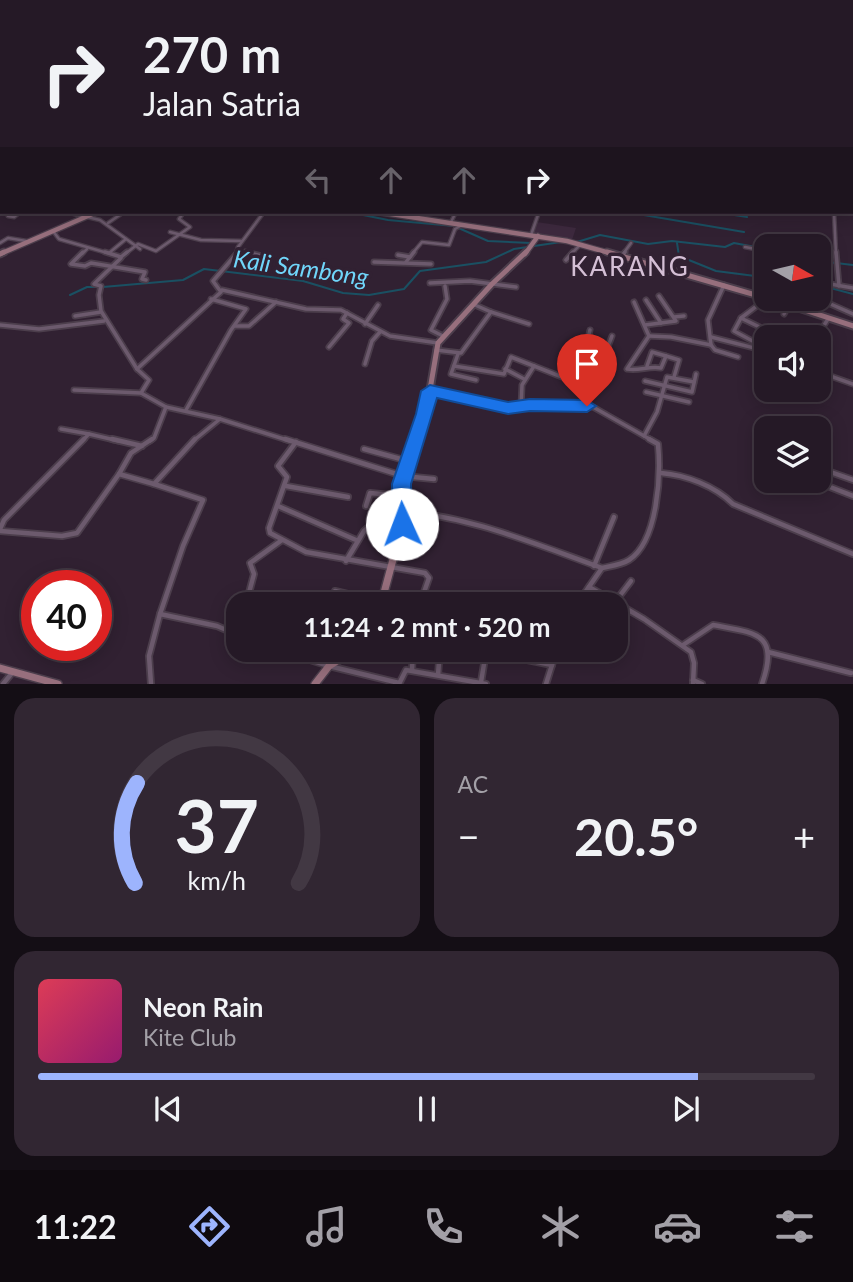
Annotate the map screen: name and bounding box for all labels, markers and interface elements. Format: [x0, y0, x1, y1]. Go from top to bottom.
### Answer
text: 270 m [143, 25, 281, 83]
icon: right [28, 28, 119, 119]
text: Jalan Satria [143, 84, 301, 123]
icon: left [299, 161, 337, 199]
icon: ahead [372, 161, 410, 199]
icon: ahead [445, 161, 483, 199]
icon: right [518, 161, 556, 199]
north arrow [754, 234, 831, 312]
map controls [754, 234, 831, 493]
water label: Kali Sambong [232, 243, 371, 291]
district label: KARANG [570, 250, 690, 282]
button: sound [754, 325, 831, 402]
pin [557, 334, 617, 406]
icon: arrive [568, 345, 606, 383]
button: layers [754, 416, 831, 493]
position arrow [365, 487, 439, 561]
speed limit sign: 40 [21, 570, 112, 661]
text: 11:24 · 2 mnt · 520 m [303, 611, 551, 643]
text: AC [458, 770, 488, 798]
text: 37 [175, 782, 259, 870]
text: 20.5° [574, 805, 698, 867]
text: − [458, 813, 480, 859]
text: + [793, 813, 815, 859]
text: km/h [187, 865, 246, 895]
text: Neon Rain [143, 991, 263, 1023]
text: Kite Club [143, 1023, 236, 1051]
icon: previous [149, 1090, 187, 1128]
icon: pause [408, 1090, 446, 1128]
icon: next [667, 1090, 705, 1128]
icon: directions [185, 1202, 234, 1251]
icon: music [302, 1202, 351, 1251]
icon: phone [419, 1202, 468, 1251]
icon: climate [536, 1202, 585, 1251]
icon: car [653, 1202, 702, 1251]
icon: filters [770, 1202, 819, 1251]
text: 11:22 [34, 1207, 117, 1246]

